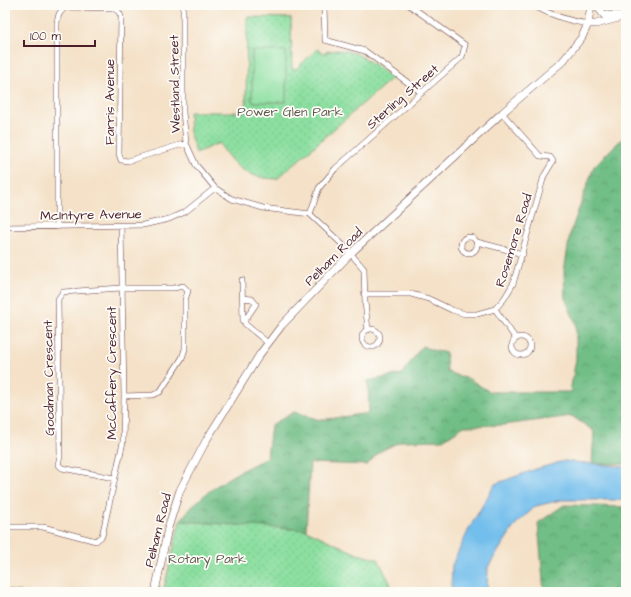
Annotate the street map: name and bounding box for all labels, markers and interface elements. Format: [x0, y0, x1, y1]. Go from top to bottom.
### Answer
scale bar [24, 22, 95, 48]
text: 100 m [30, 28, 61, 45]
street label: Westland Street [165, 34, 185, 133]
street label: Farris Avenue [101, 59, 119, 145]
street label: Sterling Street [363, 60, 444, 134]
park label: Power Glen Park [237, 103, 343, 121]
street label: Rosemore Road [491, 191, 537, 289]
street label: McIntyre Avenue [40, 205, 142, 226]
street label: Pelham Road [301, 223, 367, 290]
street label: McCaffery Crescent [103, 305, 122, 440]
street label: Goodman Crescent [39, 319, 59, 436]
street label: Pelham Road [140, 491, 176, 569]
park label: Rotary Park [168, 550, 246, 569]

